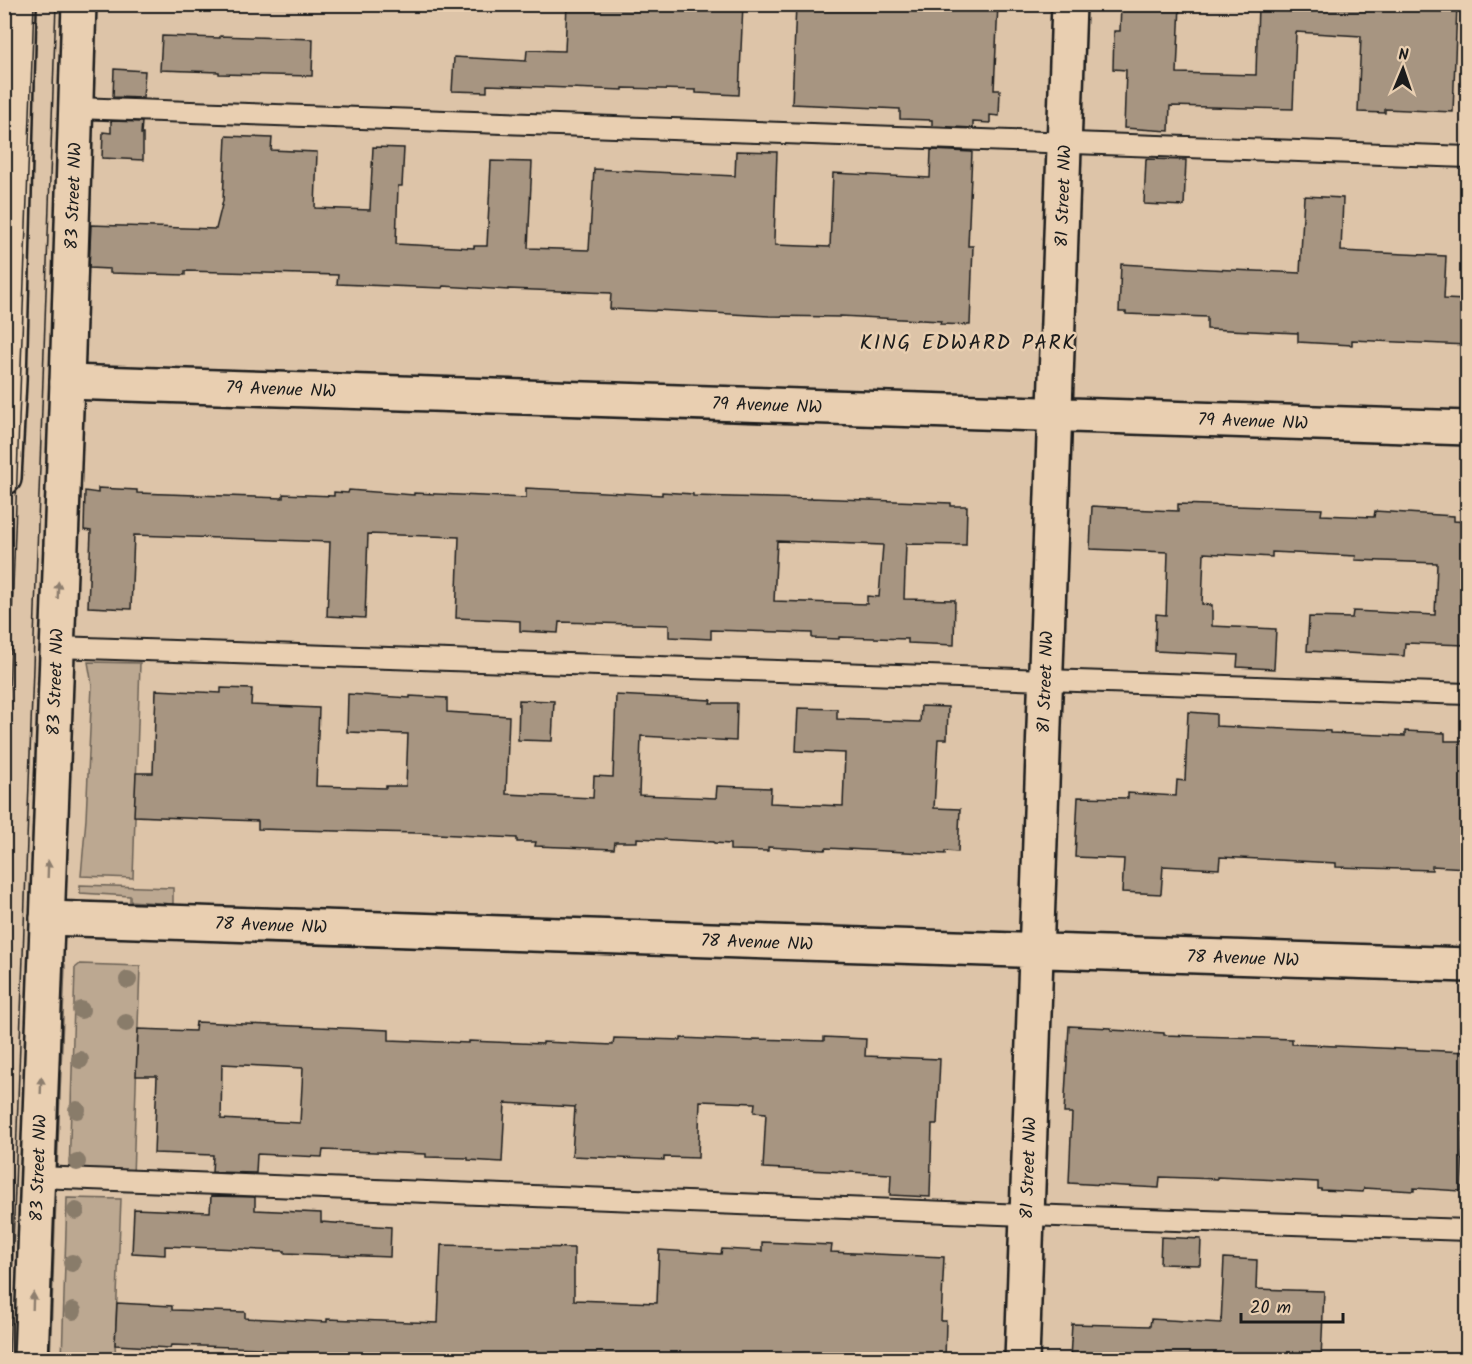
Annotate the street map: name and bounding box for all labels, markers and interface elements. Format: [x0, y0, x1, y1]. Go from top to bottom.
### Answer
north arrow [1373, 39, 1433, 99]
text: N [1398, 43, 1409, 68]
street label: 83 Street NW [58, 142, 91, 250]
street label: 81 Street NW [1048, 144, 1081, 248]
district label: KING EDWARD PARK [860, 327, 1076, 360]
street label: 79 Avenue NW [225, 374, 337, 407]
street label: 79 Avenue NW [711, 390, 823, 423]
street label: 79 Avenue NW [1197, 406, 1309, 439]
one-way arrow [54, 581, 63, 600]
street label: 83 Street NW [40, 628, 73, 736]
street label: 81 Street NW [1030, 630, 1063, 734]
one-way arrow [44, 860, 53, 879]
street label: 78 Avenue NW [214, 910, 328, 943]
street label: 78 Avenue NW [700, 927, 814, 960]
street label: 78 Avenue NW [1186, 943, 1300, 976]
one-way arrow [36, 1076, 46, 1095]
street label: 83 Street NW [23, 1114, 56, 1222]
street label: 81 Street NW [1013, 1116, 1046, 1220]
scale bar [1241, 1286, 1343, 1324]
one-way arrow [28, 1292, 38, 1311]
text: 20 m [1250, 1294, 1291, 1323]

